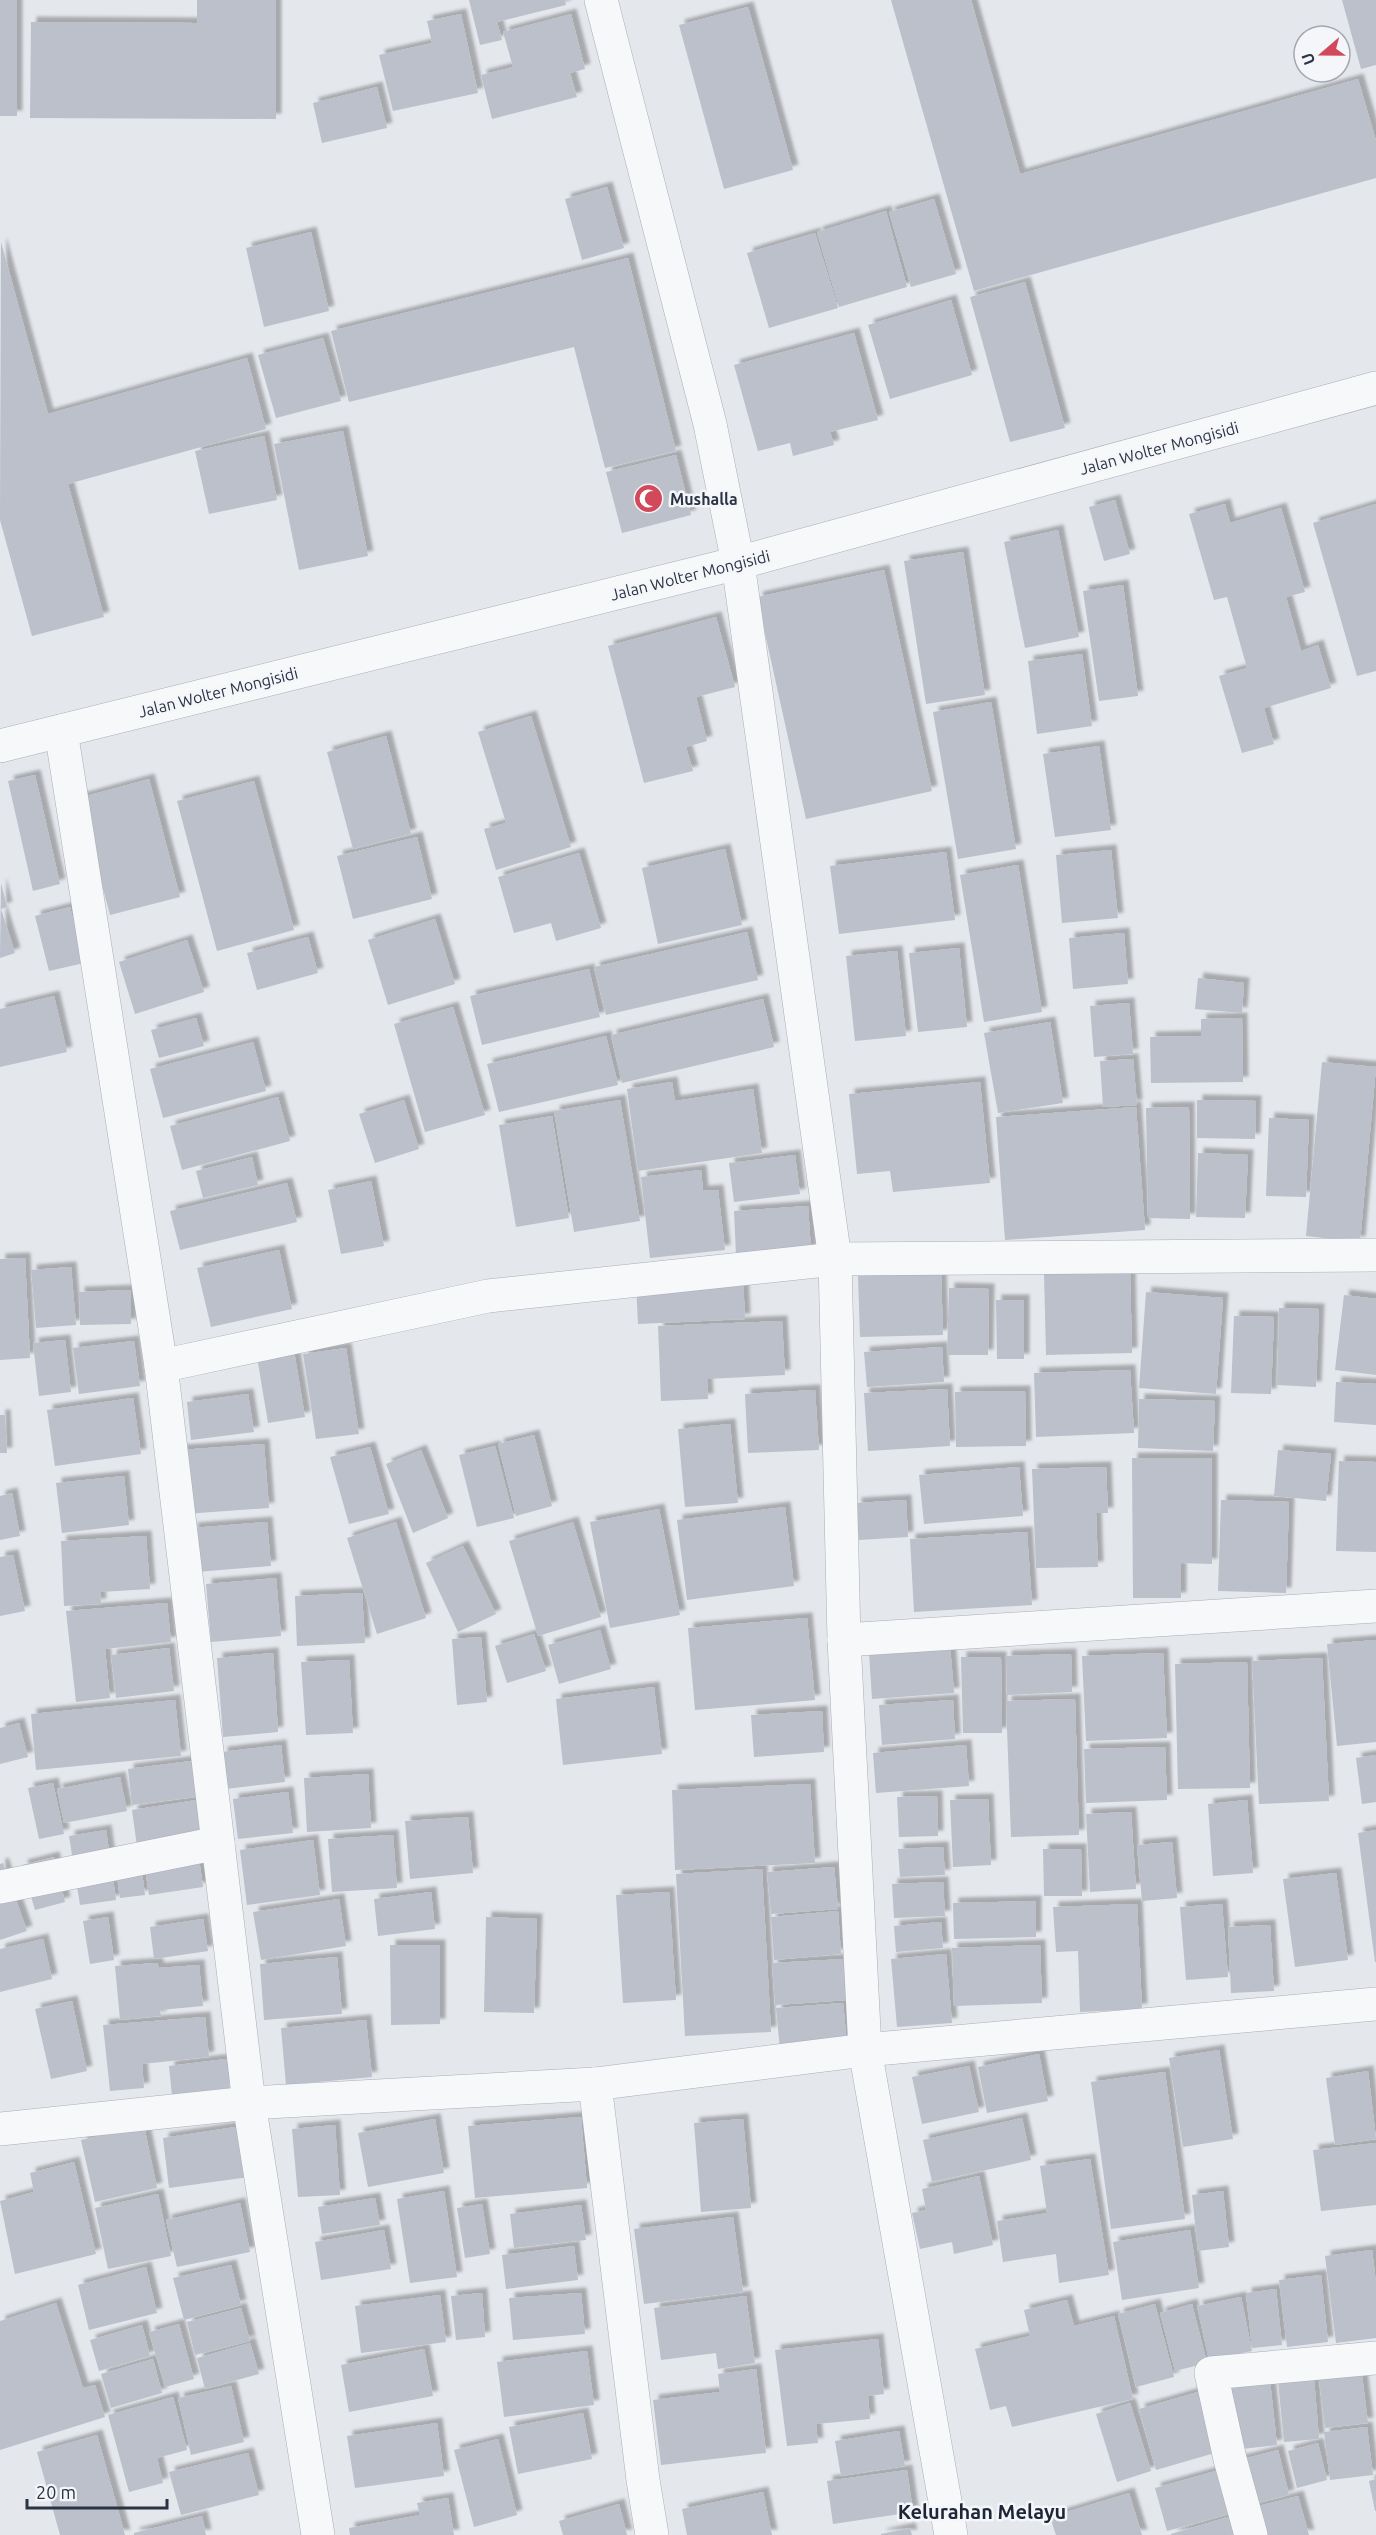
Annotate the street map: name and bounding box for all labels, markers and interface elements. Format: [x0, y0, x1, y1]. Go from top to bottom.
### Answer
north arrow [1292, 24, 1352, 84]
text: U [1298, 51, 1318, 67]
street label: Jalan Wolter Mongisidi [1078, 418, 1240, 478]
mosque icon: Mushalla [633, 483, 665, 515]
place label: Mushalla [670, 490, 738, 508]
street label: Jalan Wolter Mongisidi [608, 546, 772, 604]
street label: Jalan Wolter Mongisidi [136, 663, 300, 721]
scale bar [27, 2472, 166, 2510]
text: 20 m [36, 2482, 76, 2502]
district label: Kelurahan Melayu [898, 2500, 1066, 2523]

